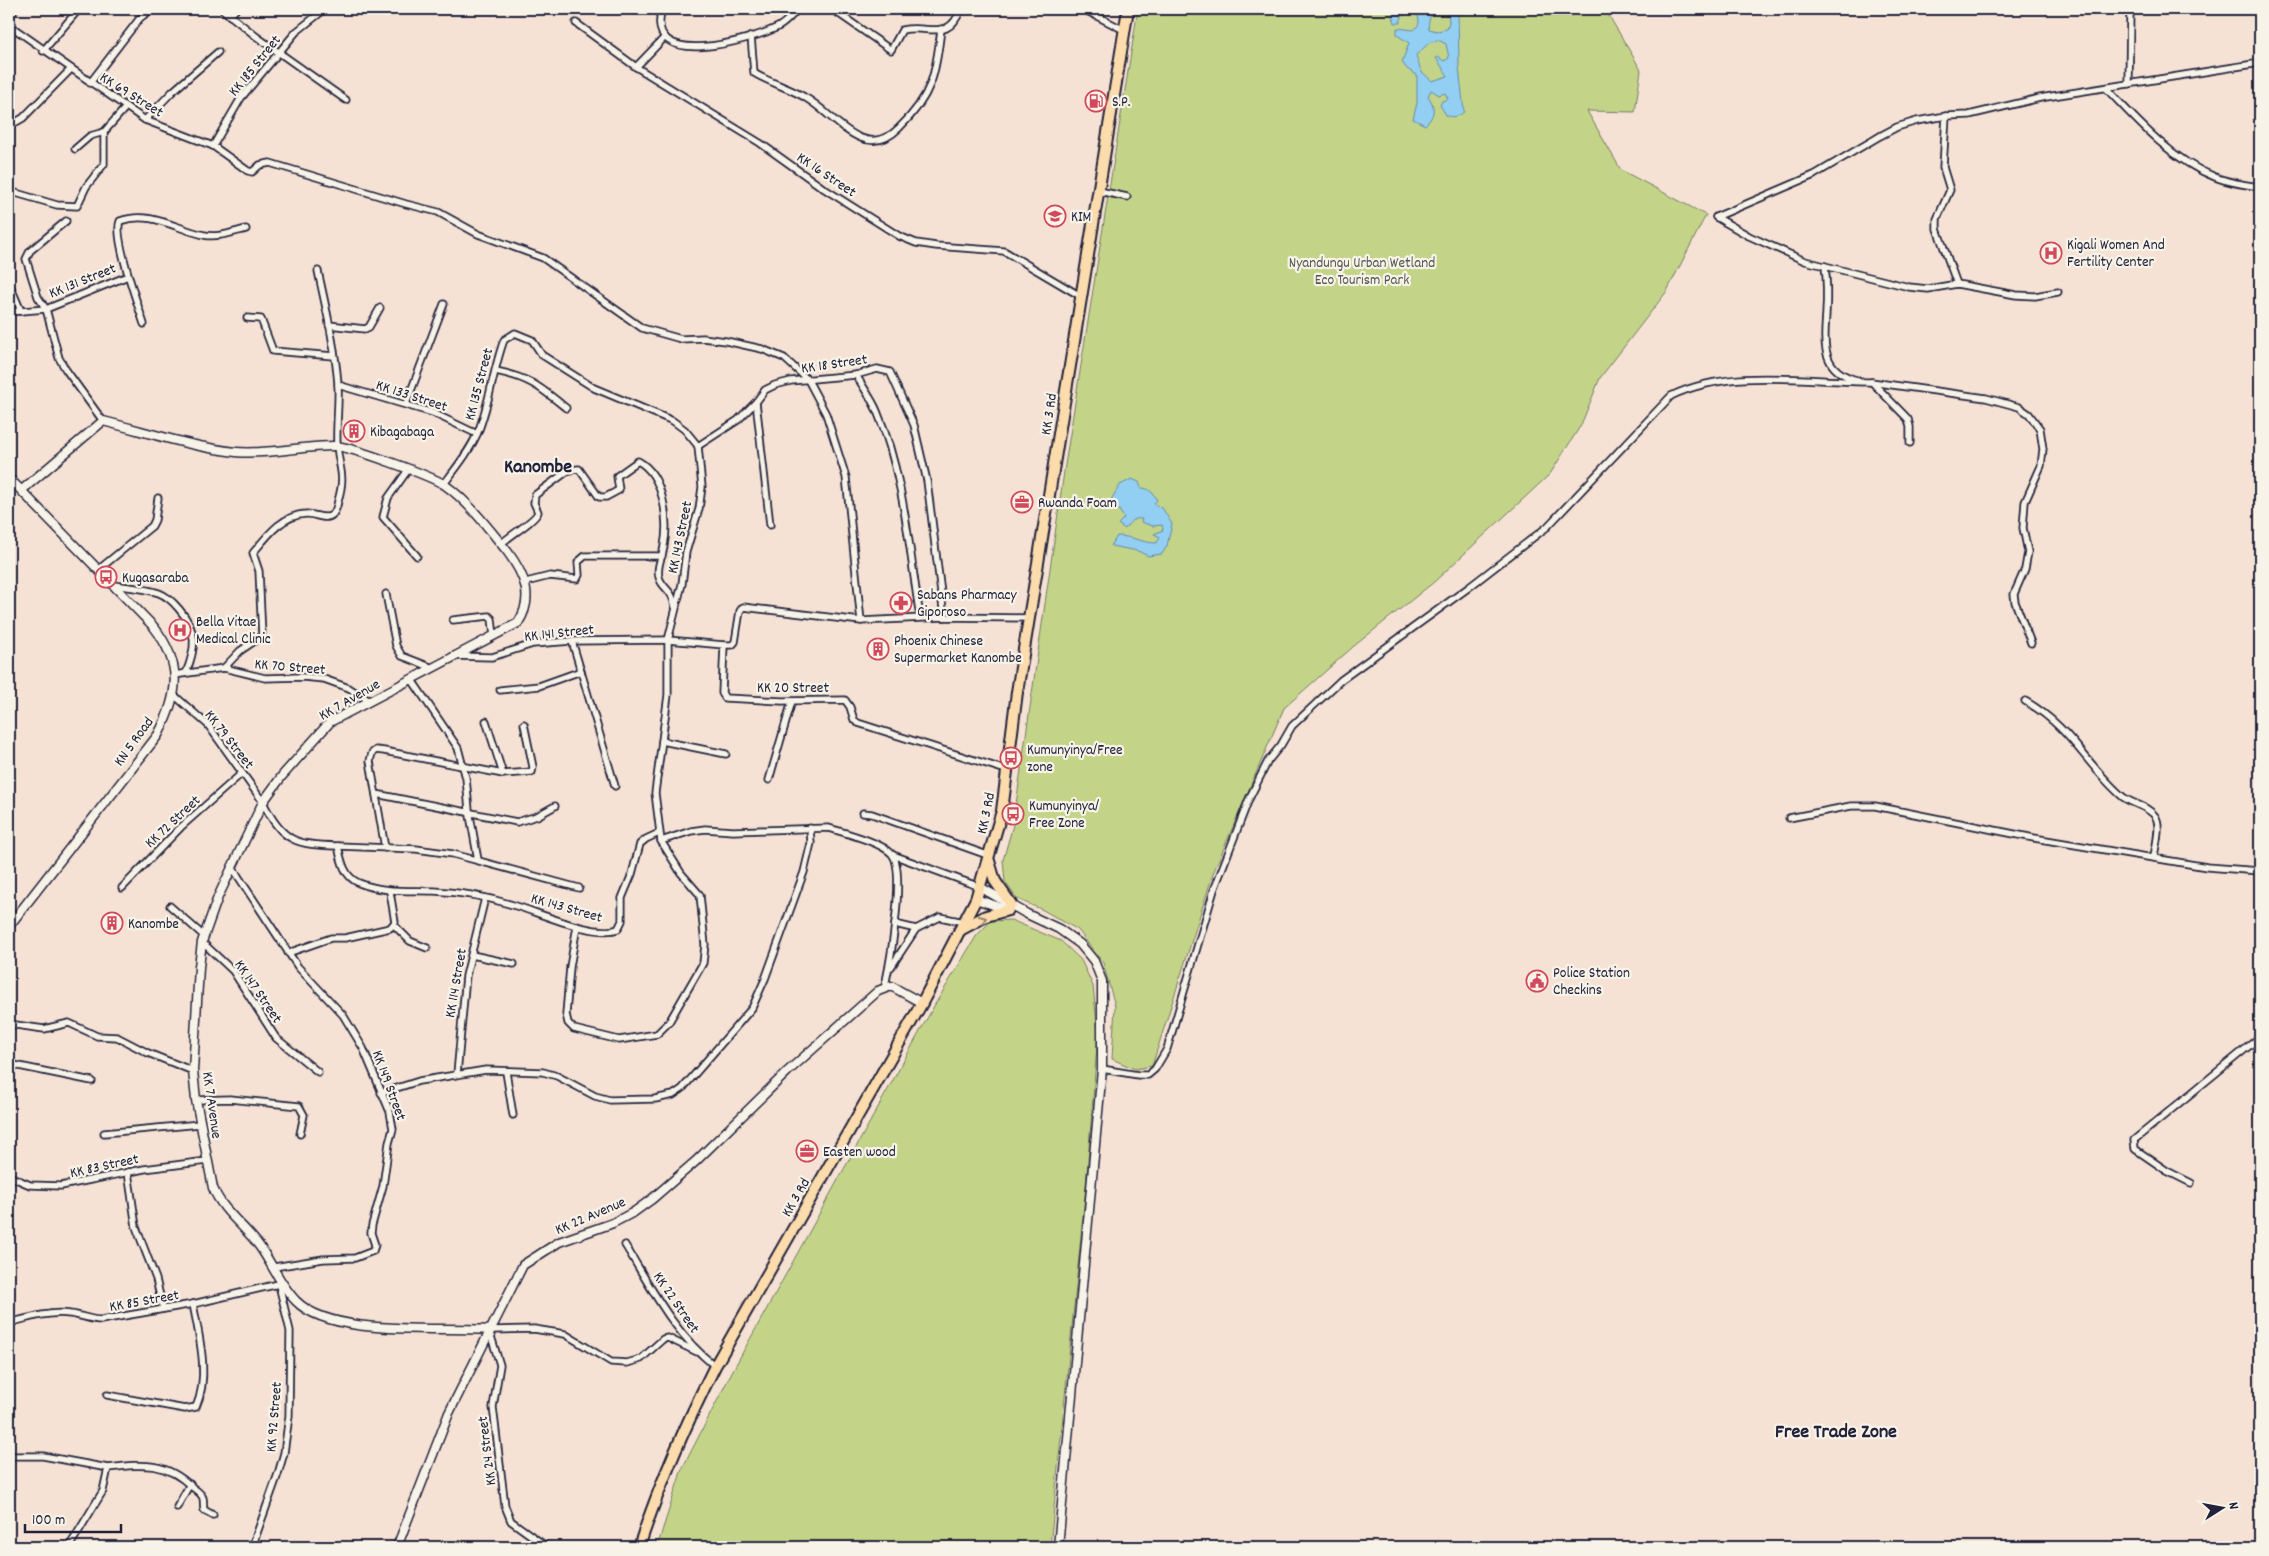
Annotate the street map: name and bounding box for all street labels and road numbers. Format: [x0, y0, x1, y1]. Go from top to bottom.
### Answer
street label: KK 185 Street [224, 30, 287, 102]
street label: KK 69 Street [95, 67, 167, 124]
street label: KK 16 Street [792, 148, 861, 204]
street label: KK 131 Street [46, 258, 120, 305]
street label: KK 135 Street [460, 345, 500, 423]
street label: KK 18 Street [800, 349, 869, 380]
street label: KK 133 Street [373, 375, 450, 419]
street label: KK 3 Rd [1036, 392, 1064, 437]
street label: KK 143 Street [663, 499, 699, 576]
street label: KK 141 Street [523, 619, 596, 649]
street label: KK 70 Street [253, 654, 327, 682]
street label: KK 7 Avenue [315, 674, 385, 727]
street label: KK 20 Street [757, 678, 829, 700]
street label: KK 79 Street [198, 706, 259, 775]
street label: KN 5 Road [109, 713, 160, 771]
street label: KK 72 Street [140, 790, 207, 854]
street label: KK 3 Rd [972, 791, 1002, 836]
street label: KK 143 Street [528, 888, 605, 930]
street label: KK 114 Street [440, 947, 474, 1020]
street label: KK 147 Street [228, 956, 287, 1029]
street label: KK 149 Street [365, 1047, 411, 1124]
street label: KK 7 Avenue [195, 1070, 227, 1141]
street label: KK 83 Street [68, 1149, 141, 1185]
street label: KK 3 Rd [777, 1174, 817, 1222]
street label: KK 22 Avenue [552, 1192, 630, 1242]
street label: KK 22 Street [647, 1268, 704, 1339]
street label: KK 85 Street [108, 1285, 181, 1319]
street label: KK 92 Street [261, 1381, 289, 1453]
street label: KK 24 Street [473, 1414, 503, 1487]

